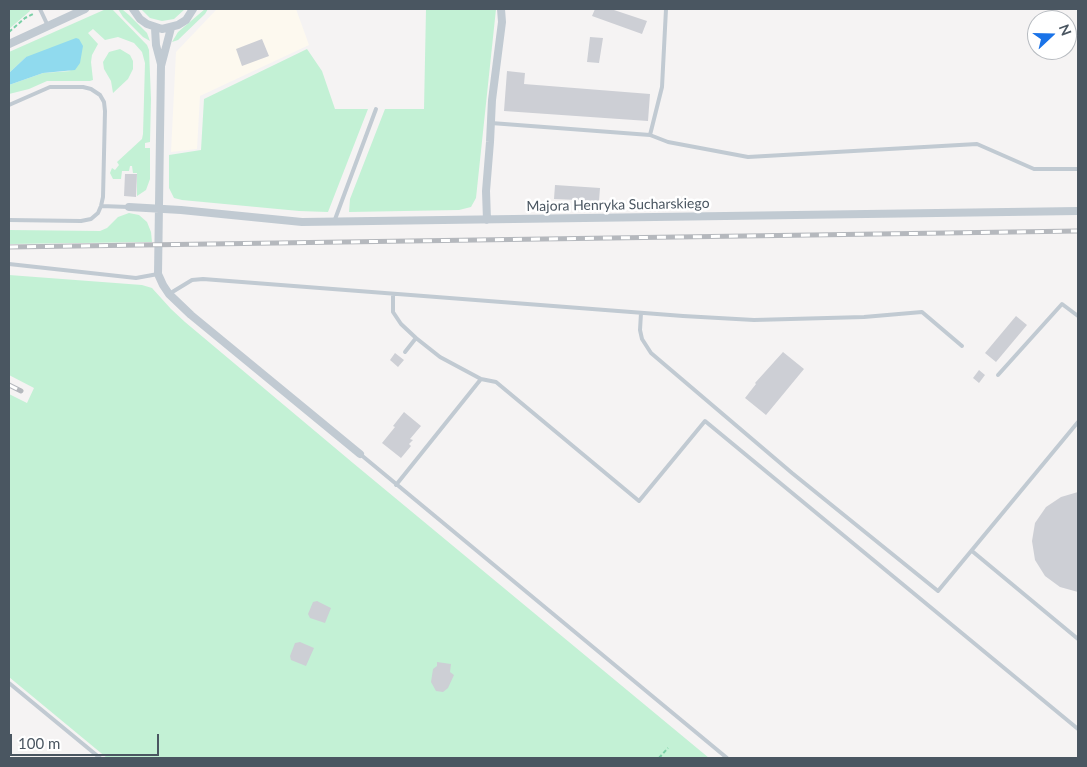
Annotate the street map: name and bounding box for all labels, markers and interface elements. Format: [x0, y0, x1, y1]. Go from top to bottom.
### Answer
north arrow [1027, 10, 1077, 60]
text: N [1056, 22, 1075, 38]
street label: Majora Henryka Sucharskiego [526, 195, 710, 215]
scale bar [12, 724, 161, 756]
text: 100 m [18, 734, 60, 752]

